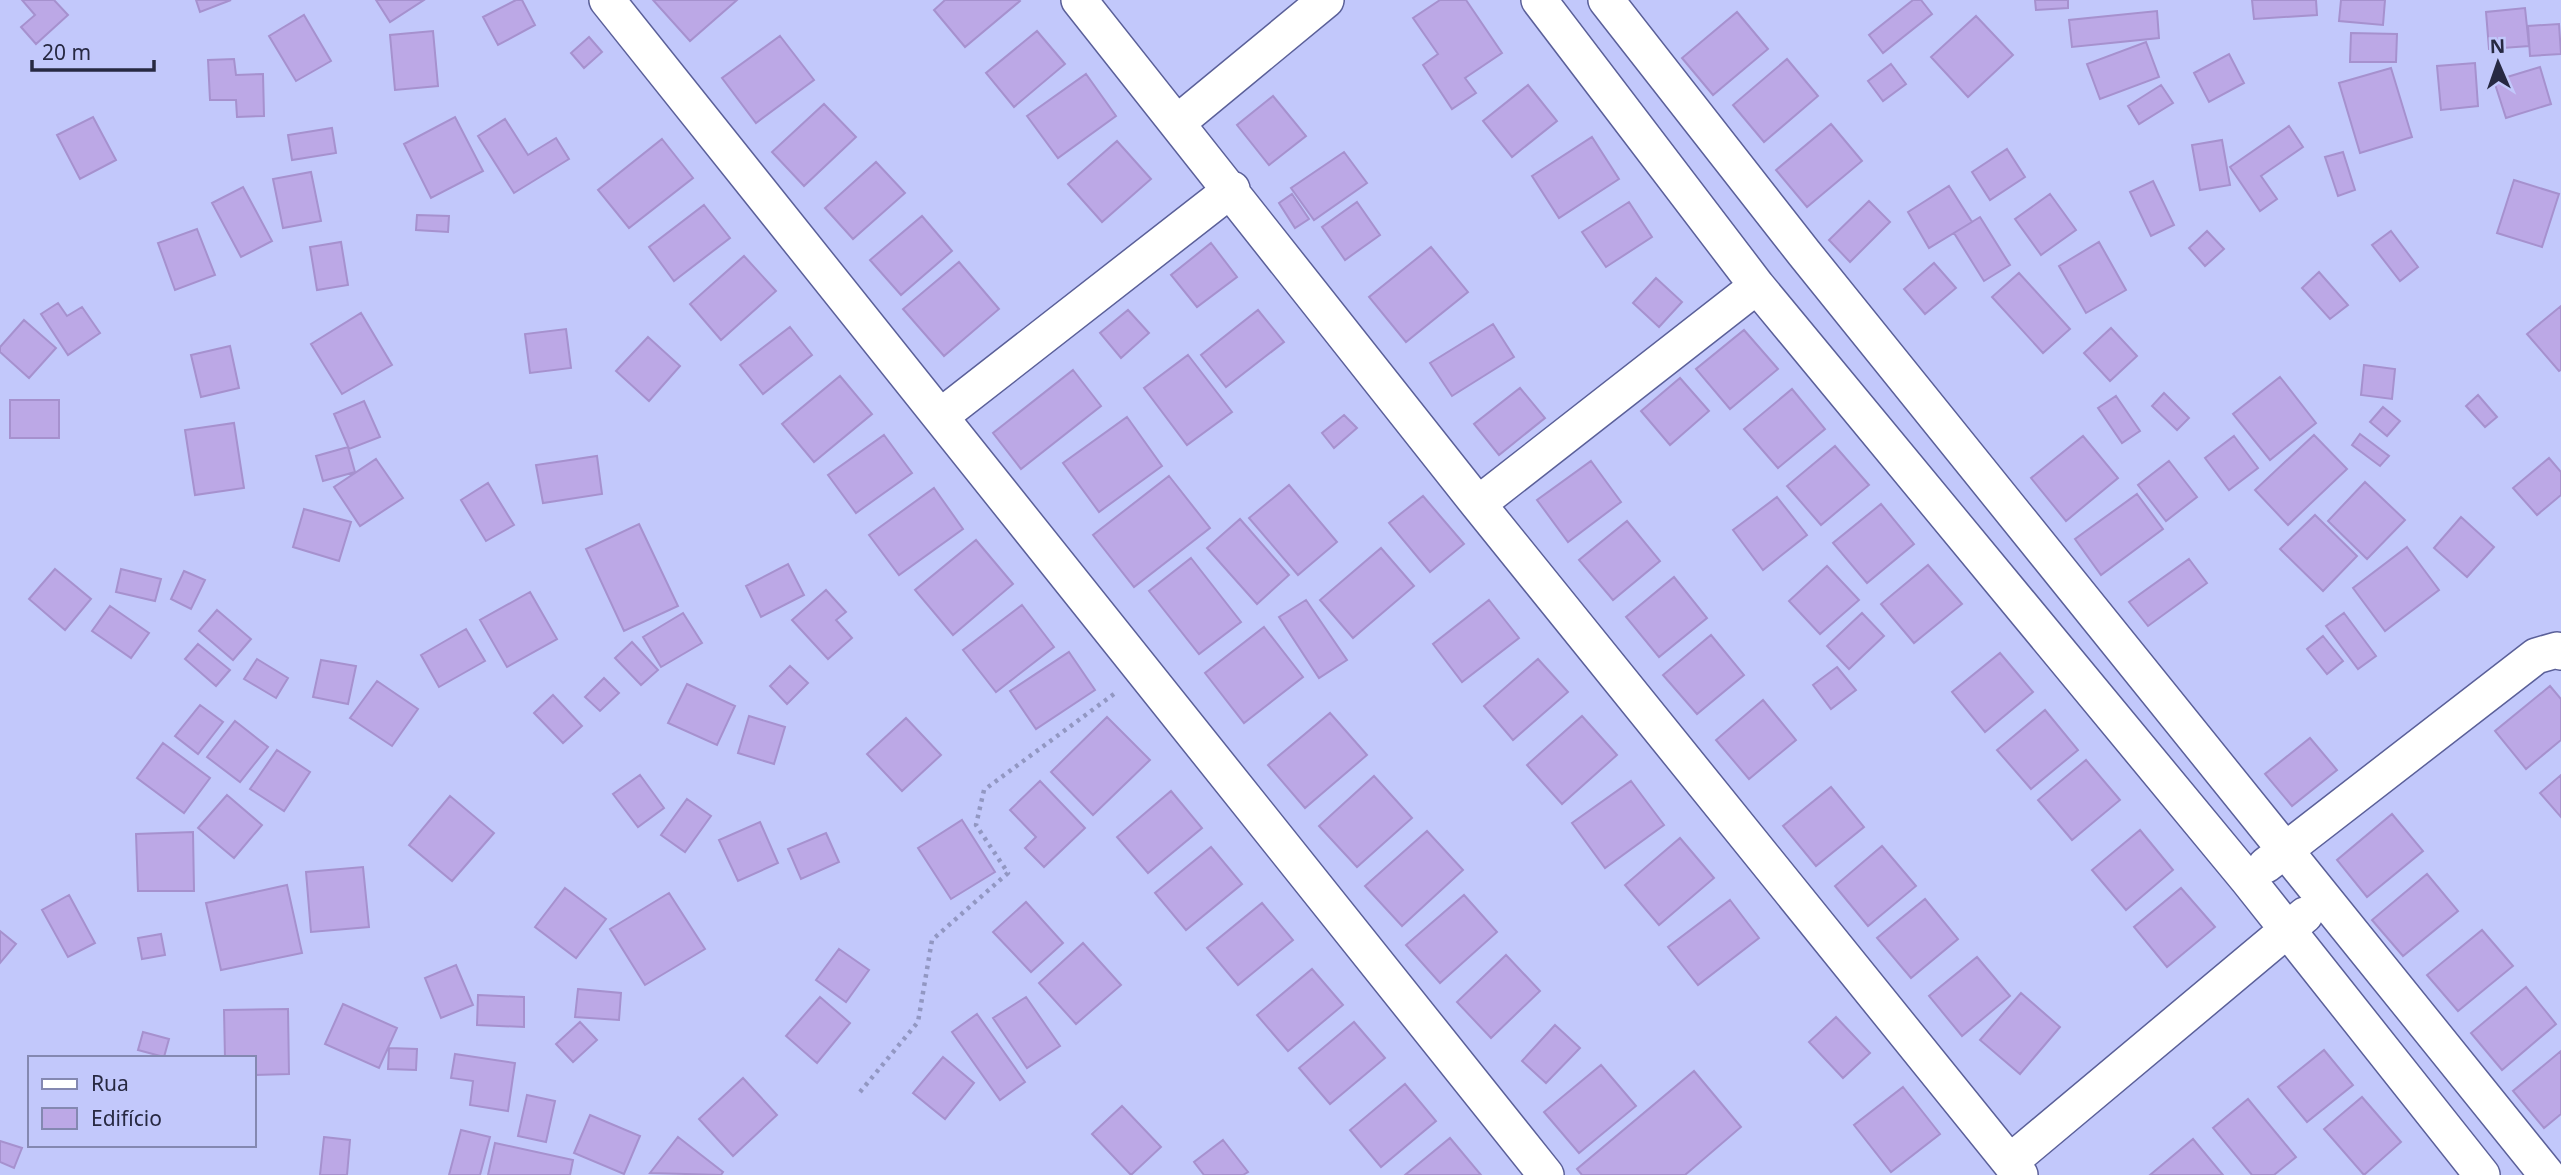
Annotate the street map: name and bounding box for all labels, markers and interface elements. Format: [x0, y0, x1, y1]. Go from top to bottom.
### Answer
scale bar [32, 28, 154, 72]
north arrow [2463, 28, 2533, 98]
text: N [2489, 33, 2506, 59]
text: 20 m [42, 38, 91, 66]
legend [28, 1056, 256, 1147]
text: Rua [91, 1069, 129, 1097]
text: Edifício [91, 1104, 162, 1132]

